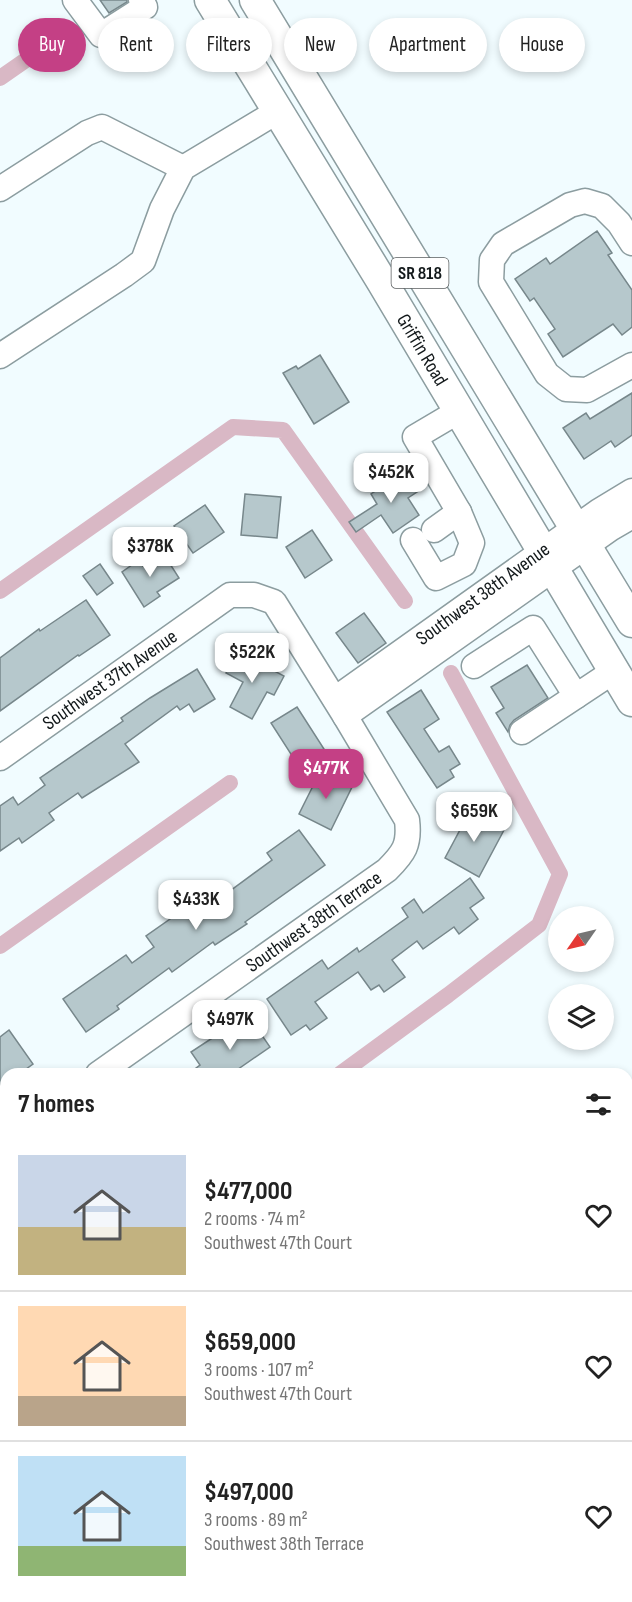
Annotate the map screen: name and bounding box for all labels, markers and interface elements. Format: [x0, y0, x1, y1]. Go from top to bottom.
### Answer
chip: Buy [18, 18, 86, 72]
chip: Rent [98, 18, 174, 72]
chip: Filters [186, 18, 272, 72]
chip: New [284, 18, 357, 72]
chip: Apartment [369, 18, 487, 72]
chip: House [499, 18, 585, 72]
road number: SR 818 [392, 258, 448, 288]
street label: Griffin Road [391, 310, 453, 390]
pin: $452K [349, 453, 433, 504]
text: $452K [368, 460, 414, 484]
pin: $378K [108, 527, 192, 578]
text: $378K [126, 534, 174, 558]
street label: Southwest 38th Avenue [411, 537, 555, 651]
street label: Southwest 37th Avenue [38, 625, 182, 735]
pin: $522K [210, 633, 294, 684]
text: $522K [229, 640, 275, 664]
pin: $477K [284, 749, 368, 800]
text: $477K [303, 756, 349, 780]
pin: $659K [432, 792, 516, 843]
text: $659K [450, 799, 498, 823]
street label: Southwest 38th Terrace [242, 866, 386, 978]
pin: $433K [154, 880, 238, 931]
text: $433K [172, 887, 220, 911]
north arrow [548, 906, 614, 972]
map controls [548, 906, 614, 1050]
button: layers [548, 984, 614, 1050]
pin: $497K [188, 1000, 272, 1051]
text: $497K [206, 1007, 254, 1031]
icon: filters [582, 1088, 615, 1121]
text: 7 homes [18, 1089, 95, 1120]
text: $477,000 [204, 1176, 292, 1207]
icon: home [66, 1179, 138, 1251]
icon: heart [582, 1199, 615, 1232]
text: 2 rooms · 74 m² [204, 1207, 305, 1231]
text: Southwest 47th Court [204, 1231, 352, 1255]
text: $659,000 [204, 1327, 296, 1358]
icon: home [66, 1330, 138, 1402]
icon: heart [582, 1350, 615, 1383]
text: 3 rooms · 107 m² [204, 1358, 314, 1382]
text: Southwest 47th Court [204, 1382, 352, 1406]
text: $497,000 [204, 1477, 294, 1508]
icon: home [66, 1480, 138, 1552]
icon: heart [582, 1500, 615, 1533]
text: 3 rooms · 89 m² [204, 1508, 308, 1532]
text: Southwest 38th Terrace [204, 1532, 364, 1556]

